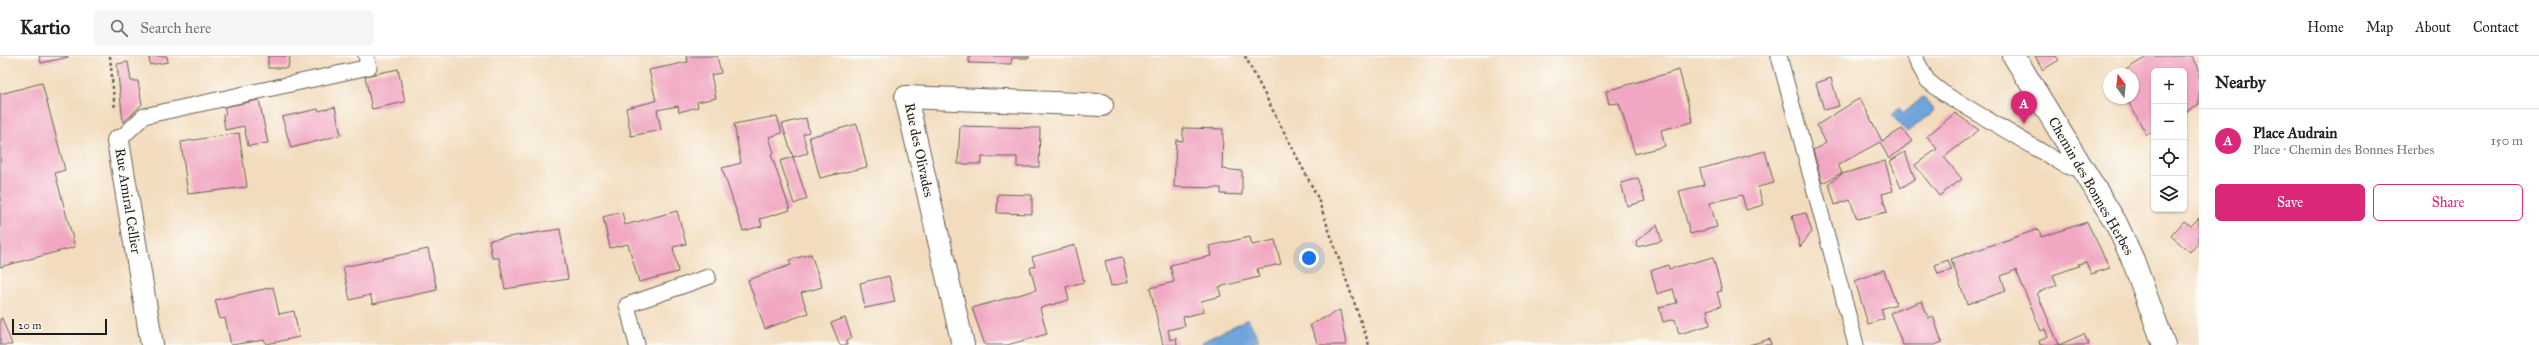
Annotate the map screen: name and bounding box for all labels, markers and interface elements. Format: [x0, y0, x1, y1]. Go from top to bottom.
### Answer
search box [94, 10, 374, 46]
text: Kartio [20, 16, 70, 39]
icon: search [108, 17, 130, 39]
text: Search here [140, 19, 211, 37]
text: Home [2307, 19, 2344, 36]
text: Map [2366, 19, 2393, 36]
text: About [2415, 19, 2451, 36]
text: Contact [2473, 19, 2519, 36]
north arrow [2103, 68, 2139, 104]
map controls [2151, 68, 2187, 212]
button: + [2151, 68, 2187, 104]
text: Nearby [2215, 72, 2266, 93]
pin: A [2011, 91, 2037, 124]
street label: Rue des Olivades [901, 101, 937, 199]
button: − [2151, 104, 2187, 140]
street label: Chemin des Bonnes Herbes [2044, 114, 2138, 258]
text: Place Audrain [2253, 124, 2337, 142]
text: A [2224, 133, 2232, 149]
text: 150 m [2491, 133, 2523, 149]
button: locate [2151, 140, 2187, 176]
text: Place · Chemin des Bonnes Herbes [2253, 142, 2434, 158]
street label: Rue Amiral Cellier [111, 147, 145, 256]
button: layers [2151, 176, 2187, 212]
button: Save [2215, 184, 2365, 221]
button: Share [2373, 184, 2523, 221]
your location [1299, 248, 1319, 268]
scale bar [12, 317, 107, 336]
text: 20 m [18, 319, 41, 332]

